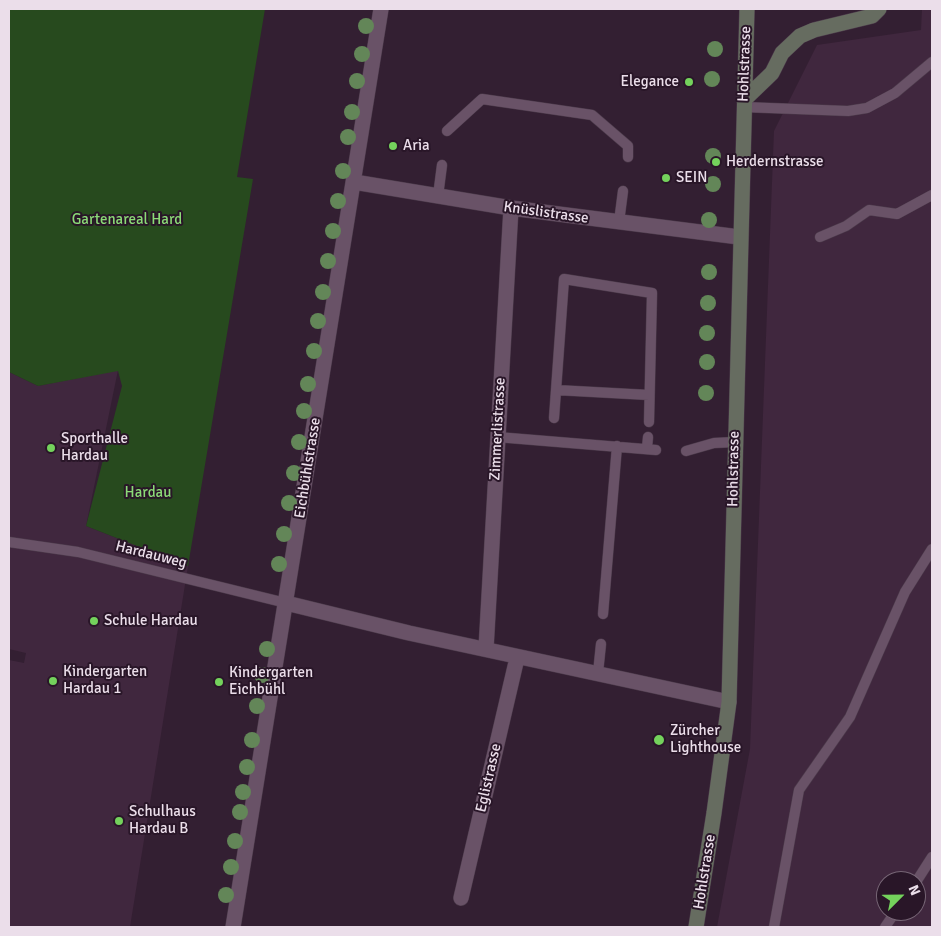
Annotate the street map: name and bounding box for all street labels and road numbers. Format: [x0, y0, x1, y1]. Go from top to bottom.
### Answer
street label: Hohlstrasse [735, 26, 755, 102]
street label: Knüslistrasse [502, 198, 590, 228]
street label: Zimmerlistrasse [486, 377, 510, 481]
street label: Eichbühlstrasse [291, 416, 325, 520]
street label: Hohlstrasse [724, 431, 744, 507]
street label: Hardauweg [113, 537, 189, 573]
street label: Eglistrasse [472, 742, 506, 814]
street label: Hohlstrasse [690, 833, 720, 911]

